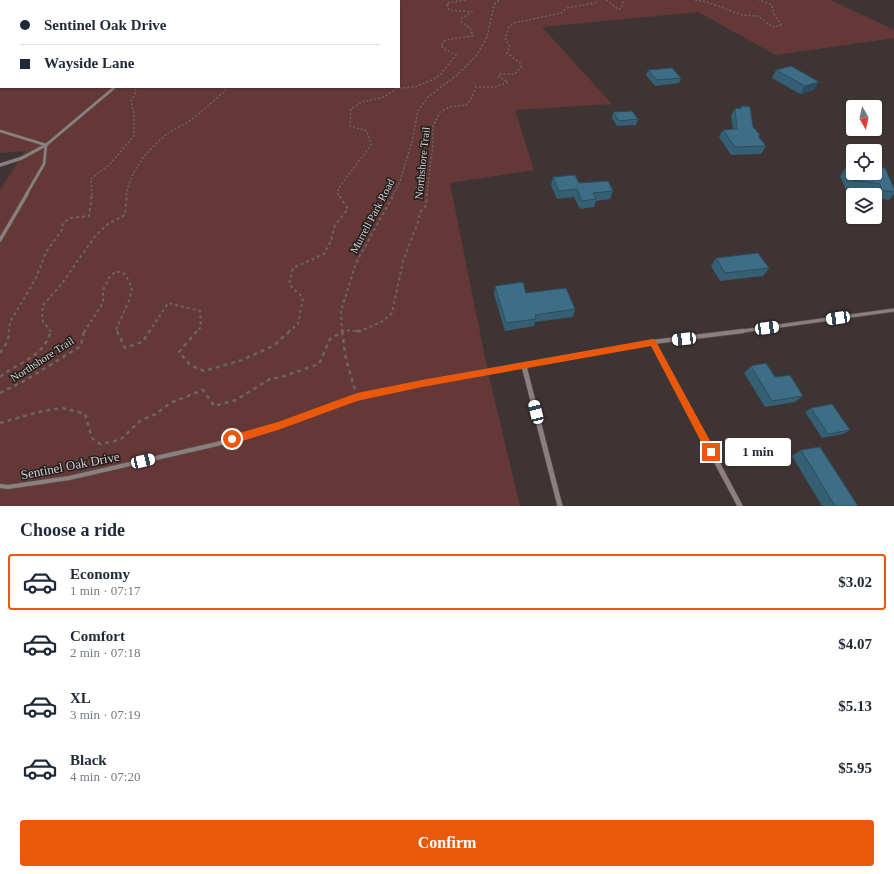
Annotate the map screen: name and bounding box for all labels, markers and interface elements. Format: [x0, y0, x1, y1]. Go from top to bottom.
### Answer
text: Sentinel Oak Drive [44, 17, 167, 33]
text: Wayside Lane [44, 55, 134, 71]
north arrow [846, 100, 882, 136]
map controls [846, 100, 882, 224]
street label: Northshore Trail [412, 126, 432, 200]
button: locate [846, 144, 882, 180]
street label: Murrell Park Road [347, 176, 397, 255]
button: layers [846, 188, 882, 224]
car [825, 310, 851, 326]
car [754, 320, 780, 336]
car [671, 332, 697, 346]
street label: Northshore Trail [8, 334, 76, 384]
car [527, 399, 545, 425]
route start [223, 430, 241, 448]
callout: 1 min [725, 438, 791, 466]
route end [702, 443, 720, 461]
text: 1 min [742, 444, 774, 459]
street label: Sentinel Oak Drive [19, 449, 121, 482]
car [130, 452, 156, 470]
text: Choose a ride [20, 520, 125, 540]
icon: car [22, 564, 58, 600]
text: Economy [70, 566, 130, 582]
text: $3.02 [838, 574, 872, 590]
text: 1 min · 07:17 [70, 583, 140, 598]
icon: car [22, 626, 58, 662]
text: Comfort [70, 628, 125, 644]
text: $4.07 [838, 636, 872, 652]
text: 2 min · 07:18 [70, 645, 140, 660]
icon: car [22, 688, 58, 724]
text: XL [70, 690, 91, 706]
text: $5.13 [838, 698, 872, 714]
text: 3 min · 07:19 [70, 707, 140, 722]
icon: car [22, 750, 58, 786]
text: Black [70, 752, 107, 768]
text: $5.95 [838, 760, 872, 776]
text: 4 min · 07:20 [70, 769, 140, 784]
button: Confirm [20, 820, 874, 866]

